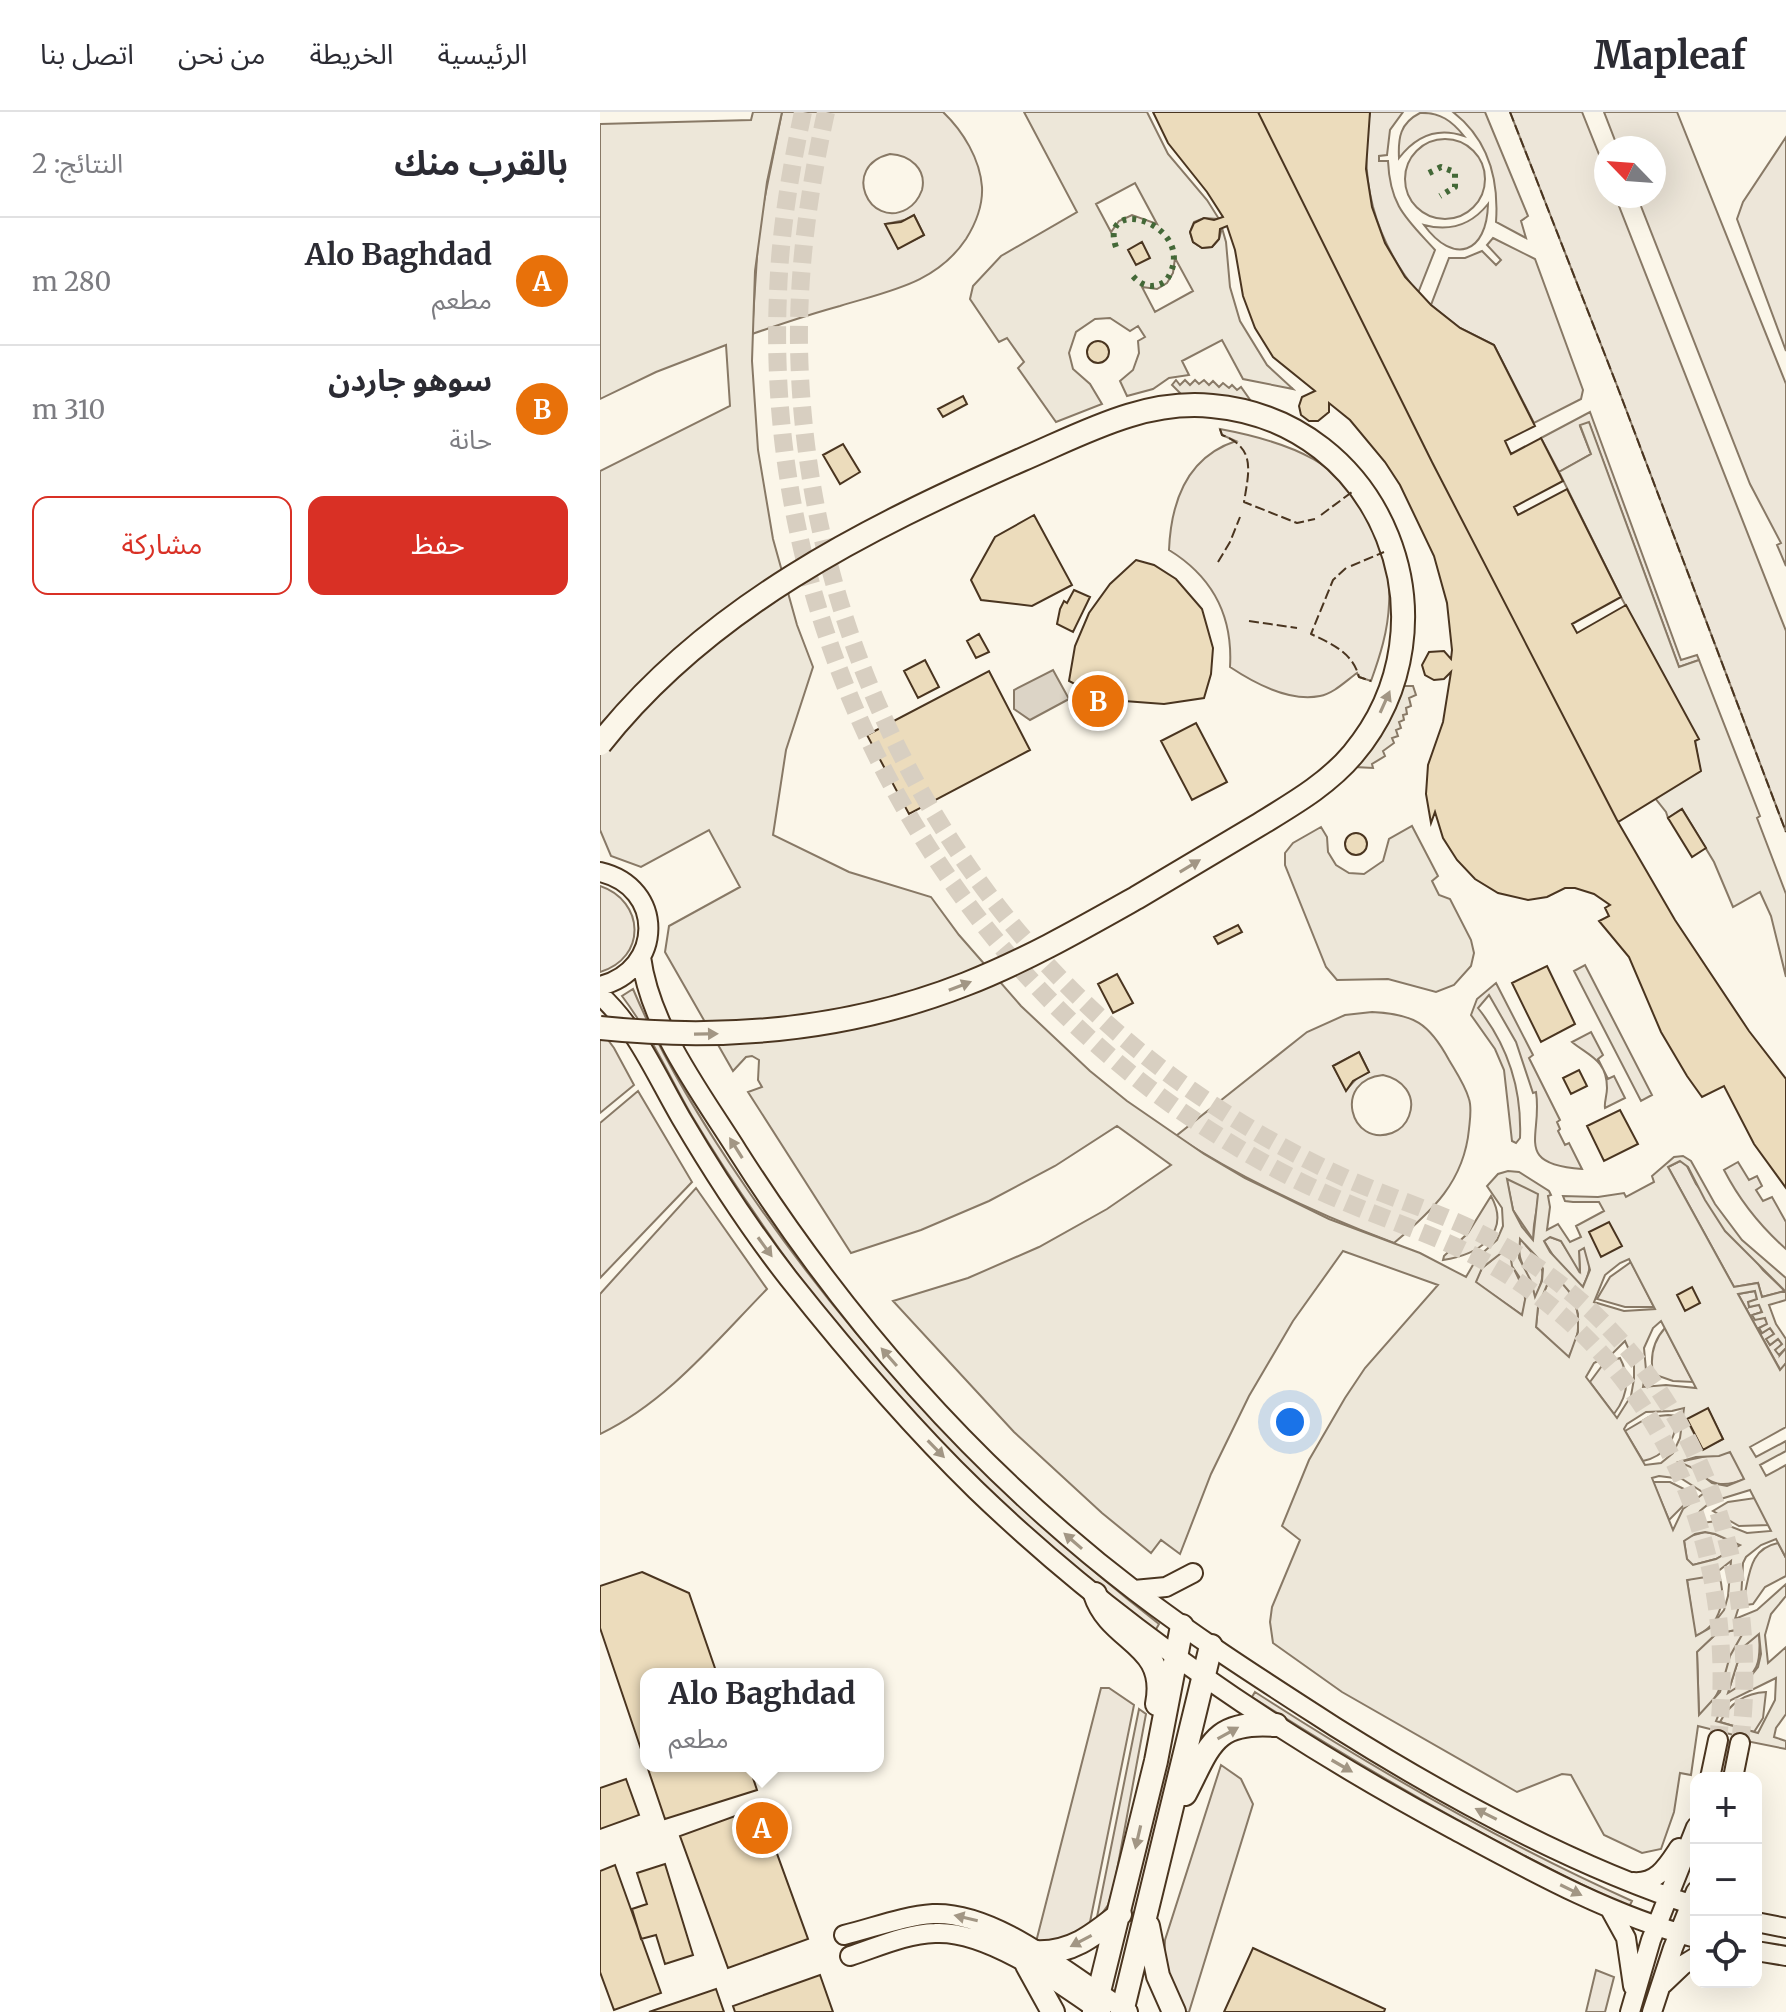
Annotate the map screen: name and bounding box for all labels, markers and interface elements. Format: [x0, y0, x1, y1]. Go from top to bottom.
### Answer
text: Mapleaf [1594, 32, 1746, 79]
text: اتصل بنا [40, 36, 134, 72]
text: من نحن [178, 36, 266, 72]
text: الخريطة [310, 36, 393, 72]
text: الرئيسية [437, 36, 527, 72]
north arrow [1594, 136, 1666, 208]
text: بالقرب منك [394, 142, 568, 184]
text: النتائج: 2 [32, 147, 123, 180]
text: Alo Baghdad [305, 235, 492, 273]
text: 280 m [32, 265, 111, 298]
text: A [533, 265, 551, 298]
text: مطعم [432, 283, 492, 316]
text: سوهو جاردن [328, 361, 492, 399]
text: 310 m [32, 393, 105, 426]
text: B [533, 393, 551, 426]
text: حانة [449, 423, 492, 456]
button: مشاركة [32, 496, 292, 595]
button: حفظ [308, 496, 568, 595]
pin: B [1072, 671, 1124, 731]
one-way arrow [1378, 690, 1392, 714]
one-way arrow [1179, 859, 1201, 873]
one-way arrow [948, 979, 972, 992]
one-way arrow [694, 1028, 719, 1040]
one-way arrow [729, 1137, 743, 1159]
one-way arrow [757, 1236, 772, 1257]
one-way arrow [881, 1348, 899, 1367]
your location [1270, 1402, 1310, 1442]
one-way arrow [926, 1439, 945, 1458]
one-way arrow [1064, 1533, 1084, 1550]
popup [640, 1668, 884, 1772]
text: Alo Baghdad [668, 1674, 856, 1712]
text: مطعم [668, 1722, 729, 1755]
one-way arrow [1217, 1726, 1239, 1740]
one-way arrow [1331, 1759, 1353, 1773]
map controls [1690, 1772, 1762, 1988]
button: + [1690, 1772, 1762, 1844]
pin: A [736, 1798, 788, 1858]
one-way arrow [1474, 1807, 1497, 1820]
one-way arrow [1131, 1825, 1144, 1850]
button: − [1690, 1844, 1762, 1916]
one-way arrow [1559, 1883, 1582, 1897]
one-way arrow [953, 1911, 978, 1924]
button: locate [1690, 1916, 1762, 1988]
one-way arrow [1070, 1935, 1093, 1948]

